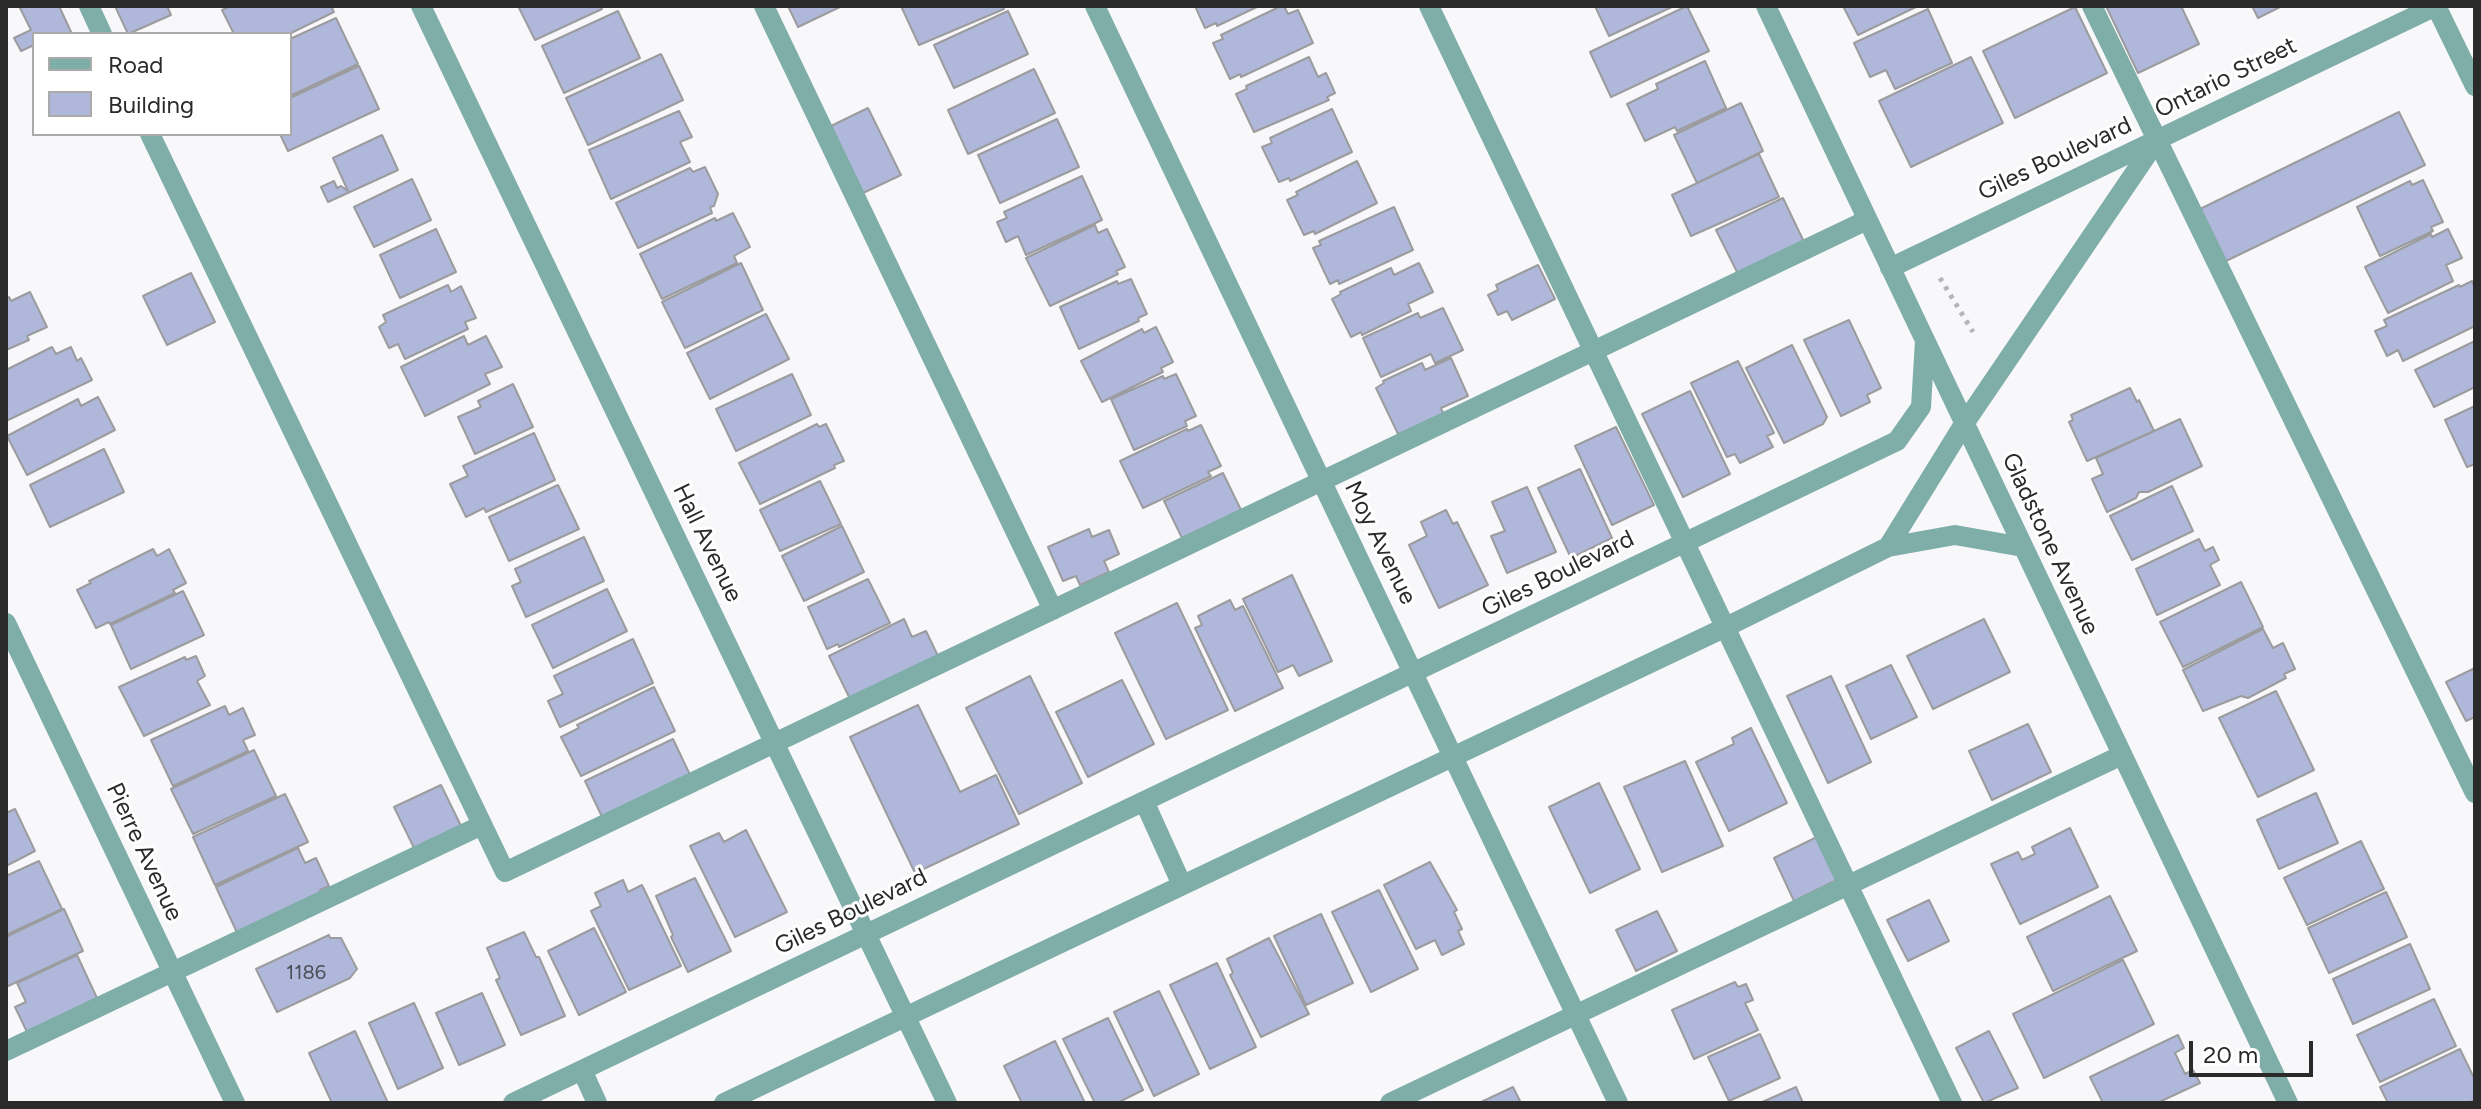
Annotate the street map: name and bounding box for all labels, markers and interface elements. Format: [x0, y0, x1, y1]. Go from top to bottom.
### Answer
street label: Ontario Street [2150, 31, 2302, 125]
legend [32, 32, 292, 136]
text: Road [108, 50, 163, 79]
text: Building [108, 90, 194, 119]
street label: Giles Boulevard [1974, 111, 2136, 207]
street label: Gladstone Avenue [1995, 448, 2105, 640]
street label: Moy Avenue [1338, 477, 1422, 609]
street label: Hall Avenue [666, 479, 748, 607]
street label: Giles Boulevard [1477, 525, 1639, 623]
street label: Pierre Avenue [99, 778, 189, 926]
street label: Giles Boulevard [770, 863, 932, 961]
house number: 1186 [286, 961, 326, 985]
scale bar [2193, 1025, 2317, 1075]
text: 20 m [2203, 1040, 2258, 1069]

